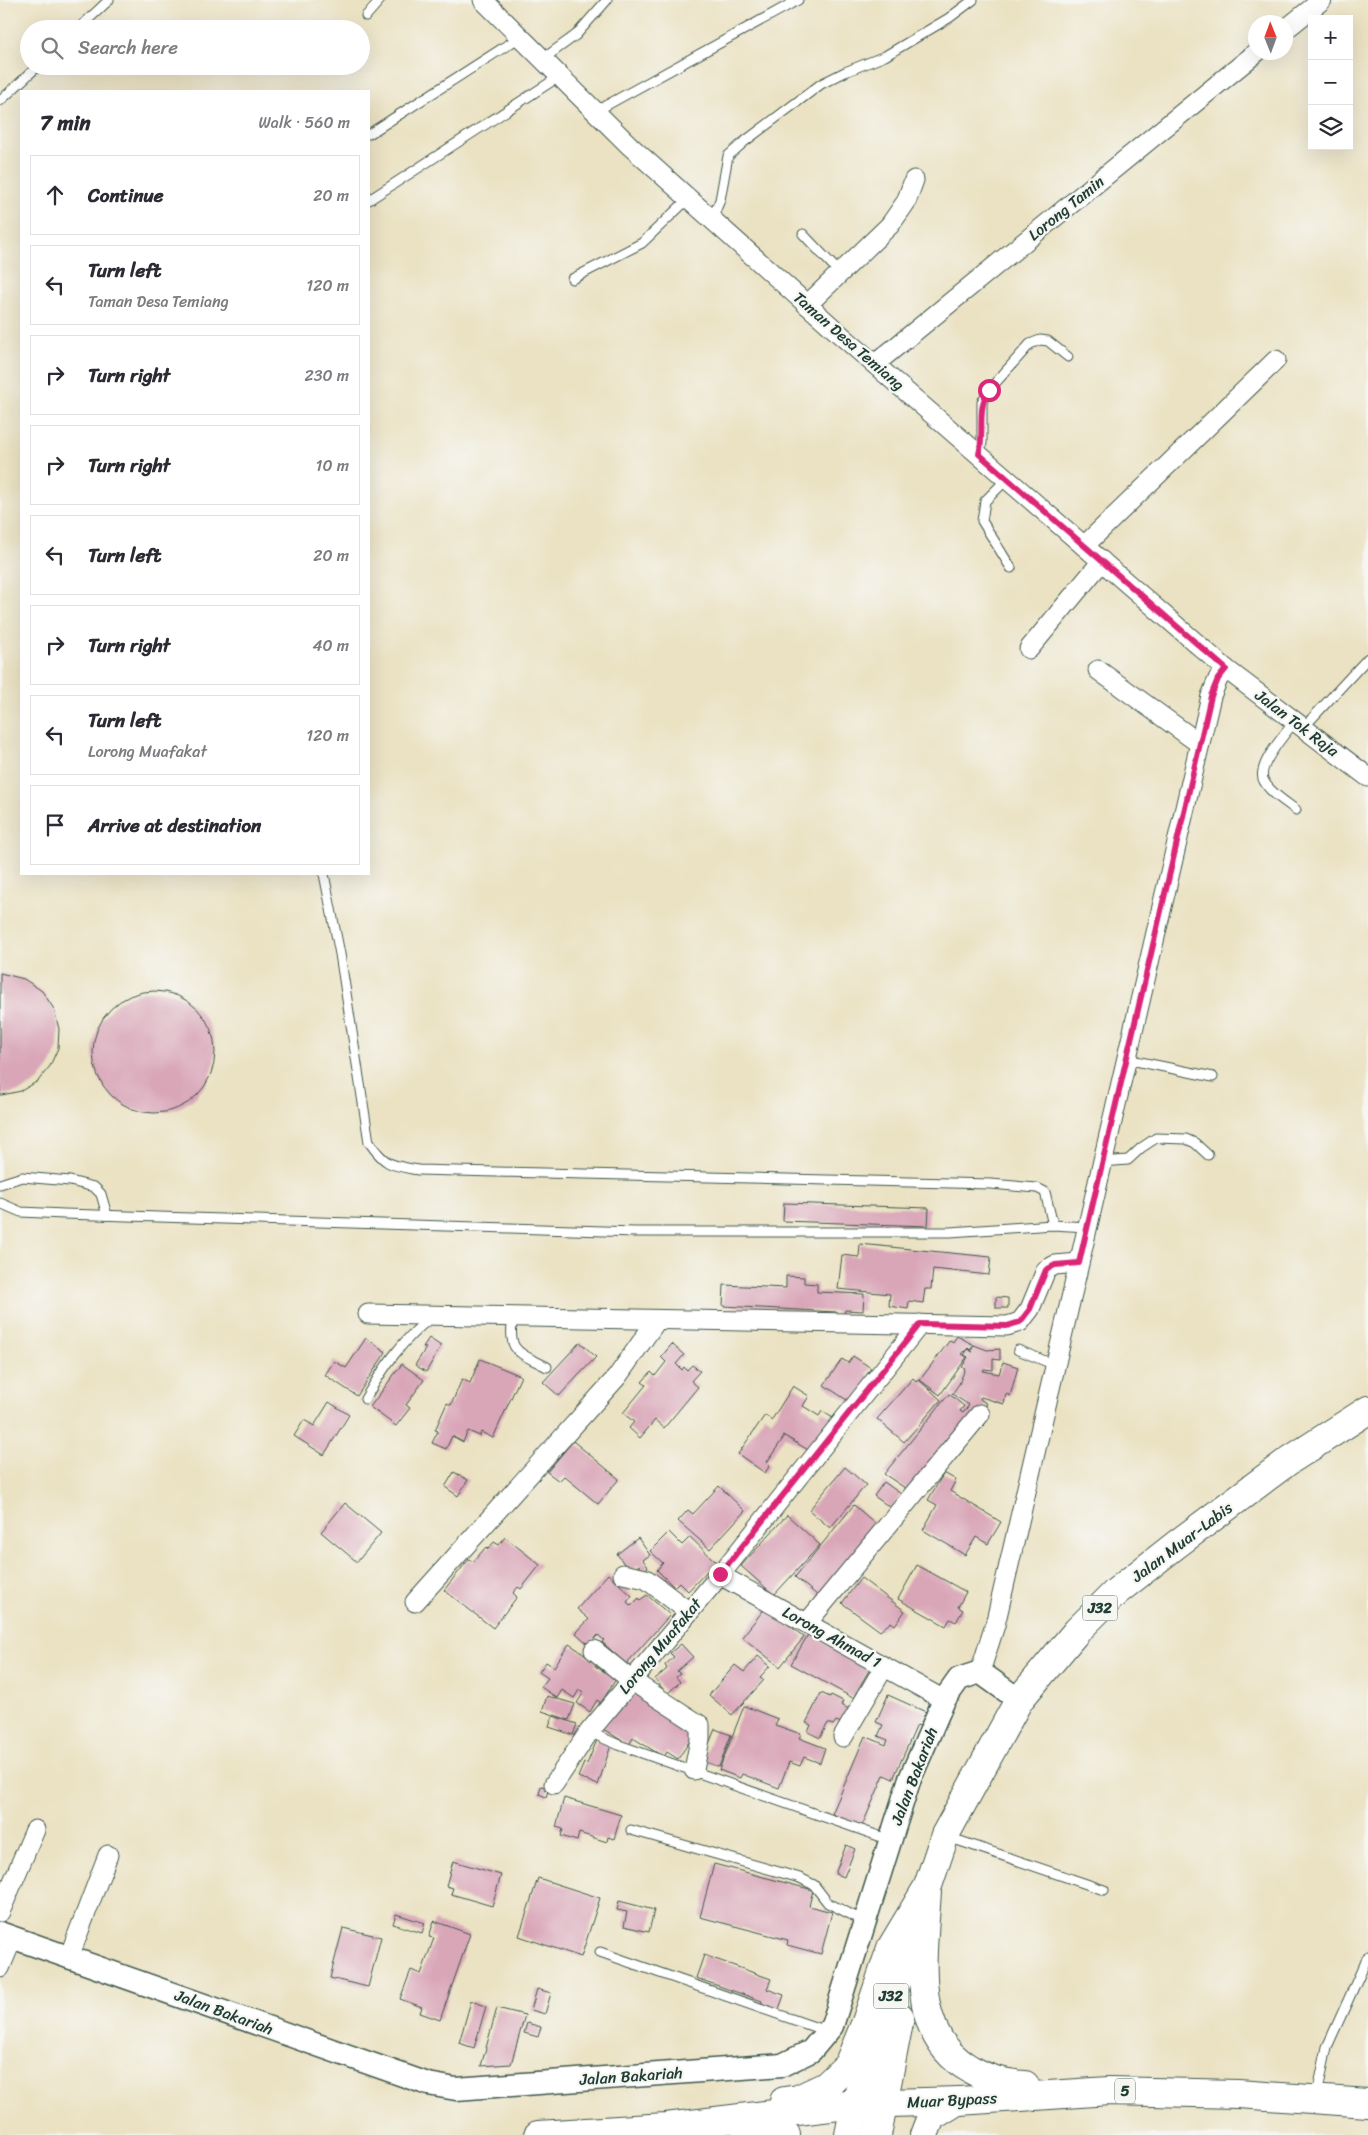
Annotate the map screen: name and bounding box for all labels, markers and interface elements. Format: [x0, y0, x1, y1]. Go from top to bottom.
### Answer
north arrow [1248, 15, 1293, 60]
map controls [1308, 15, 1353, 150]
button: + [1308, 15, 1353, 60]
search box [20, 20, 370, 75]
text: Search here [78, 31, 178, 64]
icon: search [38, 34, 66, 62]
button: − [1308, 60, 1353, 105]
text: 7 min [40, 104, 91, 142]
button: layers [1308, 105, 1353, 150]
text: Walk · 560 m [259, 108, 350, 137]
street label: Lorong Tamin [1021, 168, 1111, 248]
text: Continue [88, 179, 164, 212]
icon: ahead [41, 181, 69, 209]
text: 20 m [313, 181, 349, 210]
text: Turn left [88, 254, 161, 287]
icon: left [41, 271, 69, 299]
text: 120 m [306, 271, 349, 300]
street label: Taman Desa Temiang [786, 284, 912, 398]
text: Taman Desa Temiang [88, 287, 229, 316]
text: Turn right [88, 359, 170, 392]
icon: right [41, 361, 69, 389]
text: 230 m [304, 361, 349, 390]
route start [978, 379, 1001, 402]
text: Turn right [88, 449, 170, 482]
icon: right [41, 451, 69, 479]
text: 10 m [316, 451, 349, 480]
text: Turn left [88, 539, 161, 572]
icon: left [41, 541, 69, 569]
text: 20 m [313, 541, 349, 570]
text: Turn right [88, 629, 170, 662]
icon: right [41, 631, 69, 659]
text: 40 m [312, 631, 349, 660]
street label: Jalan Tok Raja [1248, 681, 1346, 765]
text: Turn left [88, 704, 161, 737]
icon: left [41, 721, 69, 749]
text: 120 m [306, 721, 349, 750]
text: Lorong Muafakat [88, 737, 207, 766]
text: Arrive at destination [88, 809, 261, 842]
icon: arrive [41, 811, 69, 839]
street label: Jalan Muar-Labis [1124, 1494, 1240, 1591]
route end [709, 1563, 732, 1586]
street label: Lorong Muafakat [611, 1591, 710, 1701]
road number: J32 [1082, 1596, 1118, 1620]
street label: Lorong Ahmad 1 [777, 1598, 887, 1676]
street label: Jalan Bakariah [882, 1723, 946, 1830]
street label: Jalan Bakariah [170, 1980, 277, 2043]
road number: J32 [874, 1984, 908, 2008]
street label: Jalan Bakariah [578, 2058, 683, 2094]
road number: 5 [1115, 2078, 1135, 2104]
street label: Muar Bypass [906, 2083, 998, 2117]

